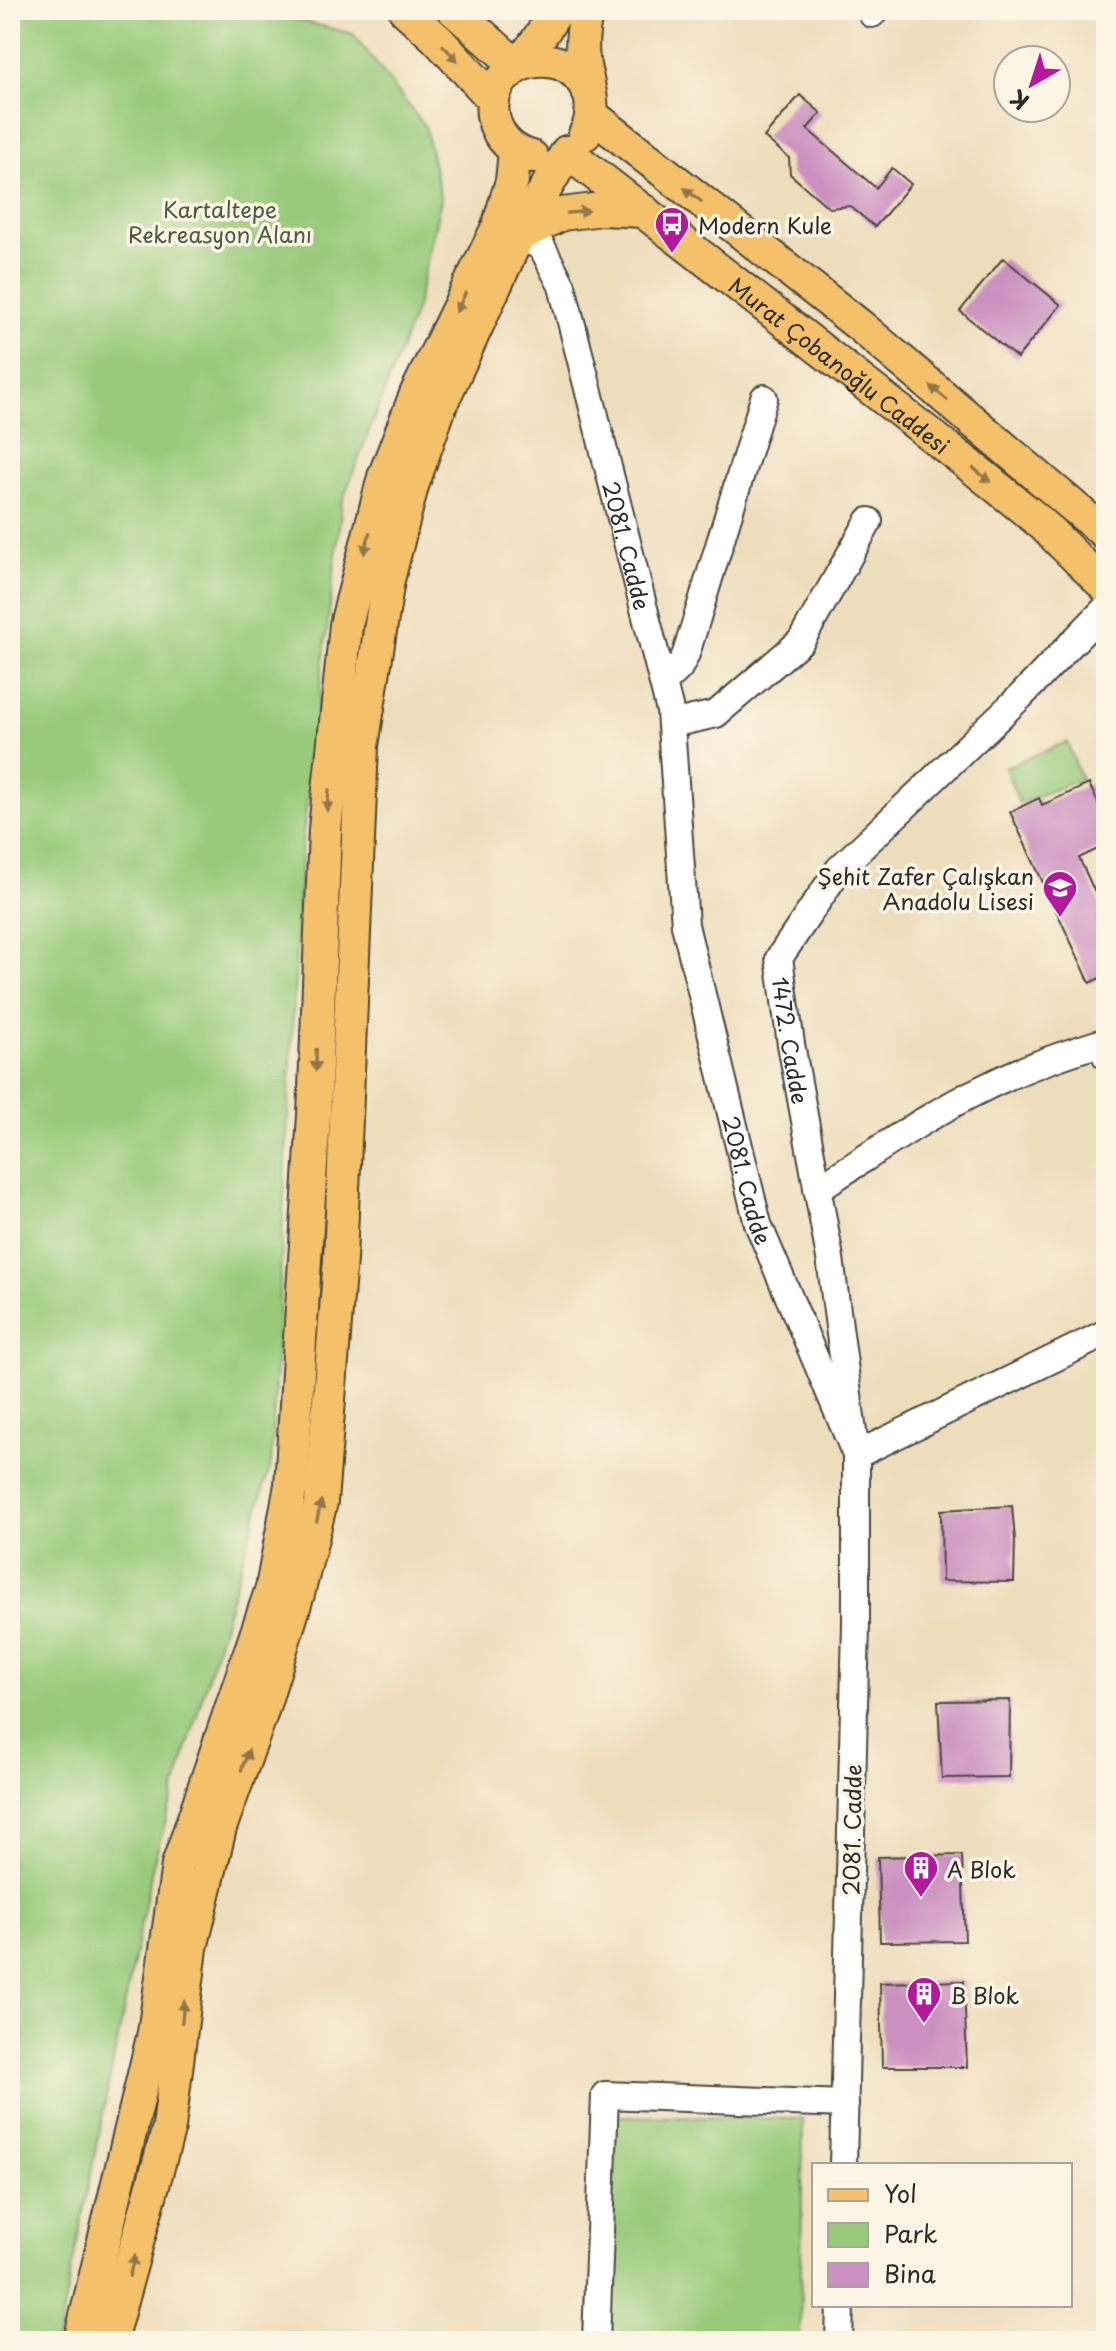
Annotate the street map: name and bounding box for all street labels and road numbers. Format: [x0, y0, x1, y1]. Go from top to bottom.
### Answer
street label: Murat Çobanoğlu Caddesi [723, 268, 957, 461]
street label: 2081. Cadde [596, 477, 660, 613]
street label: 1472. Cadde [765, 975, 818, 1106]
street label: 2081. Cadde [716, 1112, 781, 1249]
street label: 2081. Cadde [833, 1764, 869, 1896]

